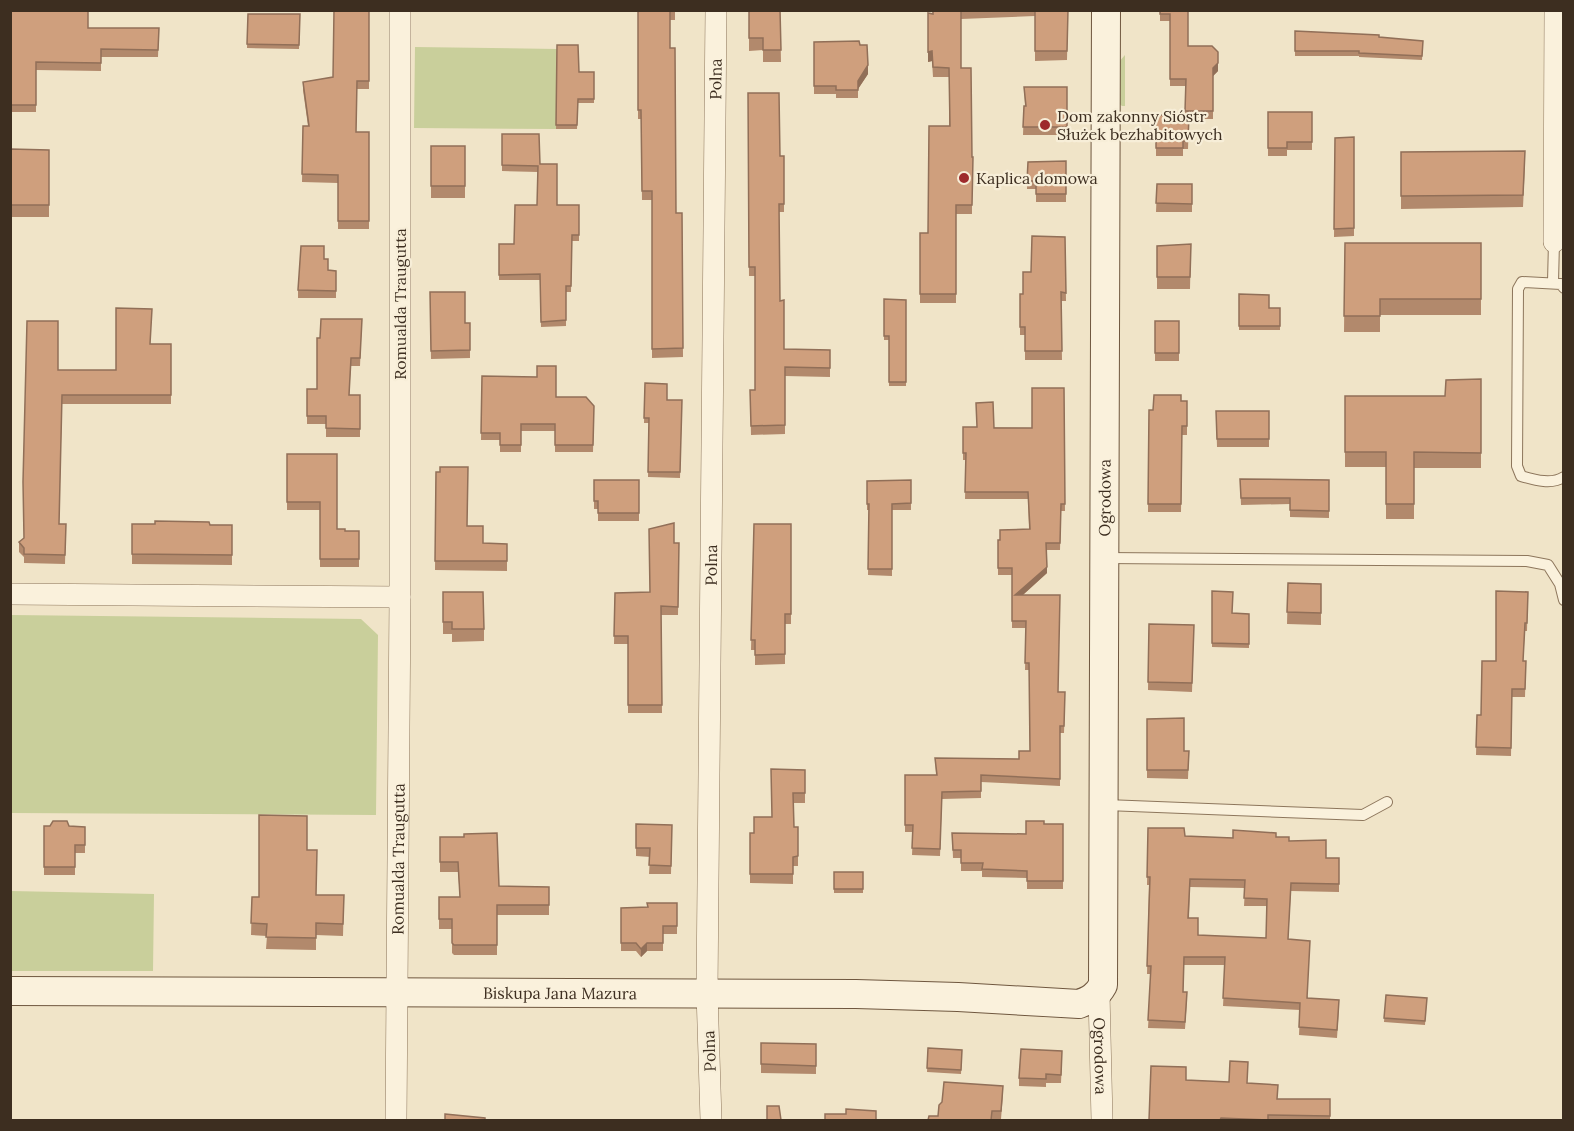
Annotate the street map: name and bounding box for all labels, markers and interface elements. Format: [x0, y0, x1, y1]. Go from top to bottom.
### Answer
street label: Polna [705, 58, 726, 100]
place label: Dom zakonny Sióstr Służek bezhabitowych [1057, 106, 1223, 144]
marker: Dom zakonny Sióstr Służek bezhabitowych [1038, 118, 1052, 132]
place label: Kaplica domowa [976, 168, 1098, 188]
marker: Kaplica domowa [957, 171, 971, 185]
street label: Romualda Traugutta [390, 228, 410, 380]
street label: Ogrodowa [1094, 459, 1115, 536]
street label: Polna [701, 544, 721, 586]
street label: Romualda Traugutta [387, 783, 409, 935]
street label: Biskupa Jana Mazura [483, 983, 637, 1003]
street label: Ogrodowa [1090, 1017, 1111, 1095]
street label: Polna [698, 1030, 720, 1072]

